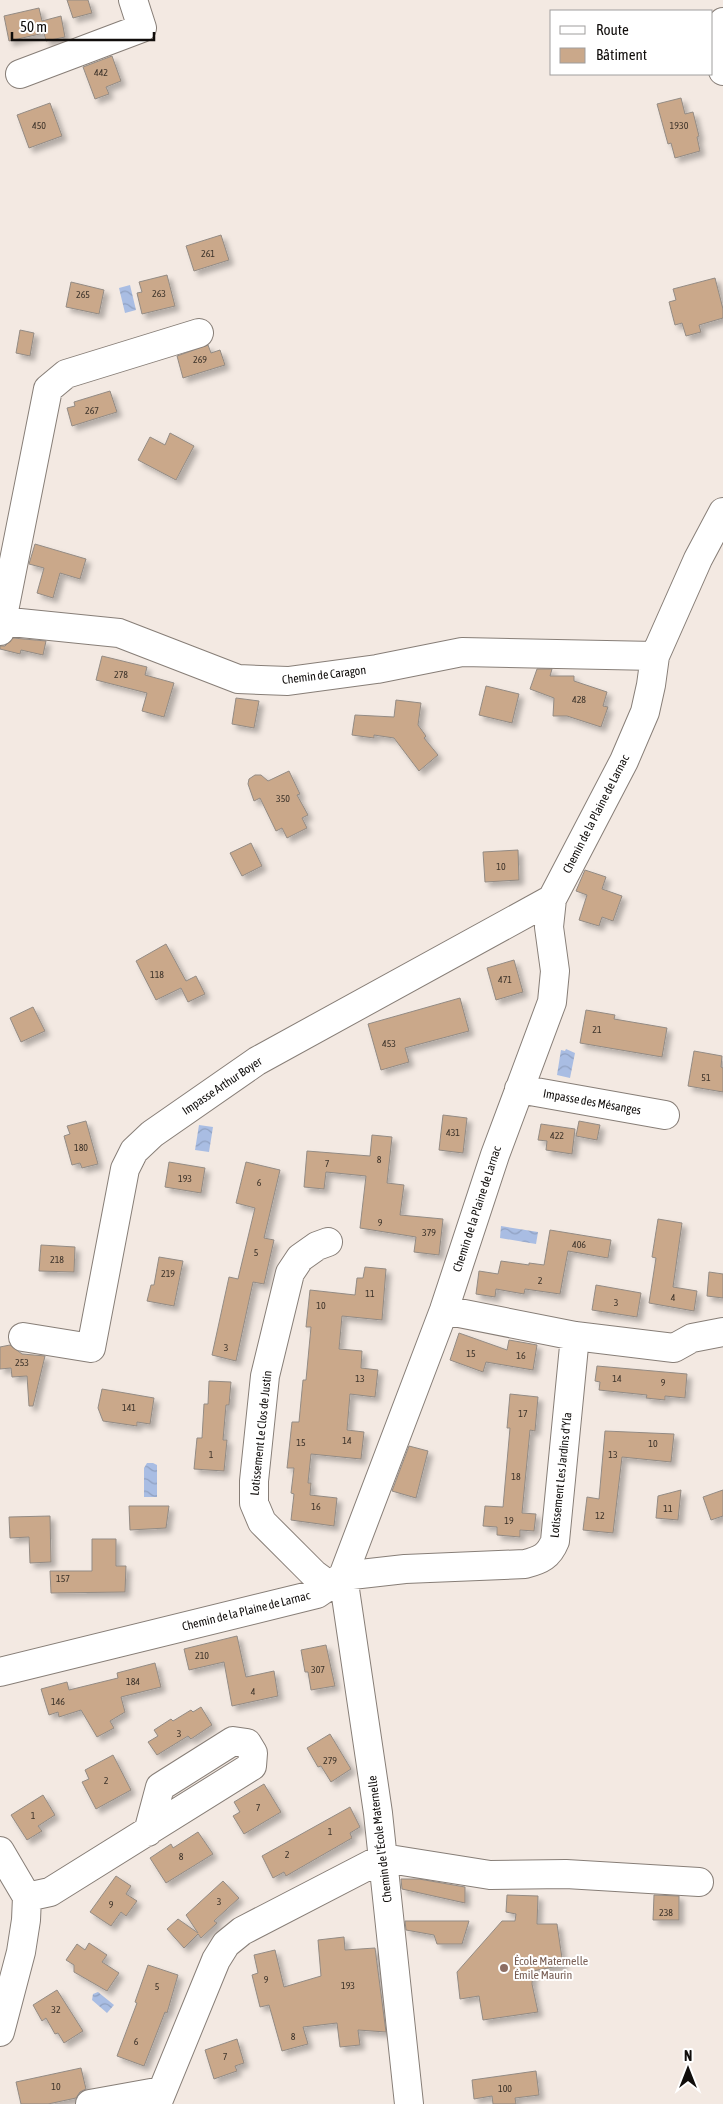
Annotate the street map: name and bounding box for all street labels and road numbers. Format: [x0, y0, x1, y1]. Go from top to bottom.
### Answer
street label: Chemin de Caragon [281, 663, 367, 687]
street label: Chemin de la Plaine de Larnac [560, 752, 632, 876]
street label: Impasse Arthur Boyer [179, 1054, 265, 1118]
street label: Impasse des Mésanges [542, 1086, 642, 1118]
street label: Chemin de la Plaine de Larnac [450, 1144, 504, 1274]
street label: Lotissement Le Clos de Justin [247, 1370, 275, 1496]
street label: Lotissement Les Jardins d'Yla [547, 1411, 575, 1539]
street label: Chemin de la Plaine de Larnac [181, 1588, 312, 1634]
street label: Chemin de l'École Maternelle [365, 1775, 395, 1903]

